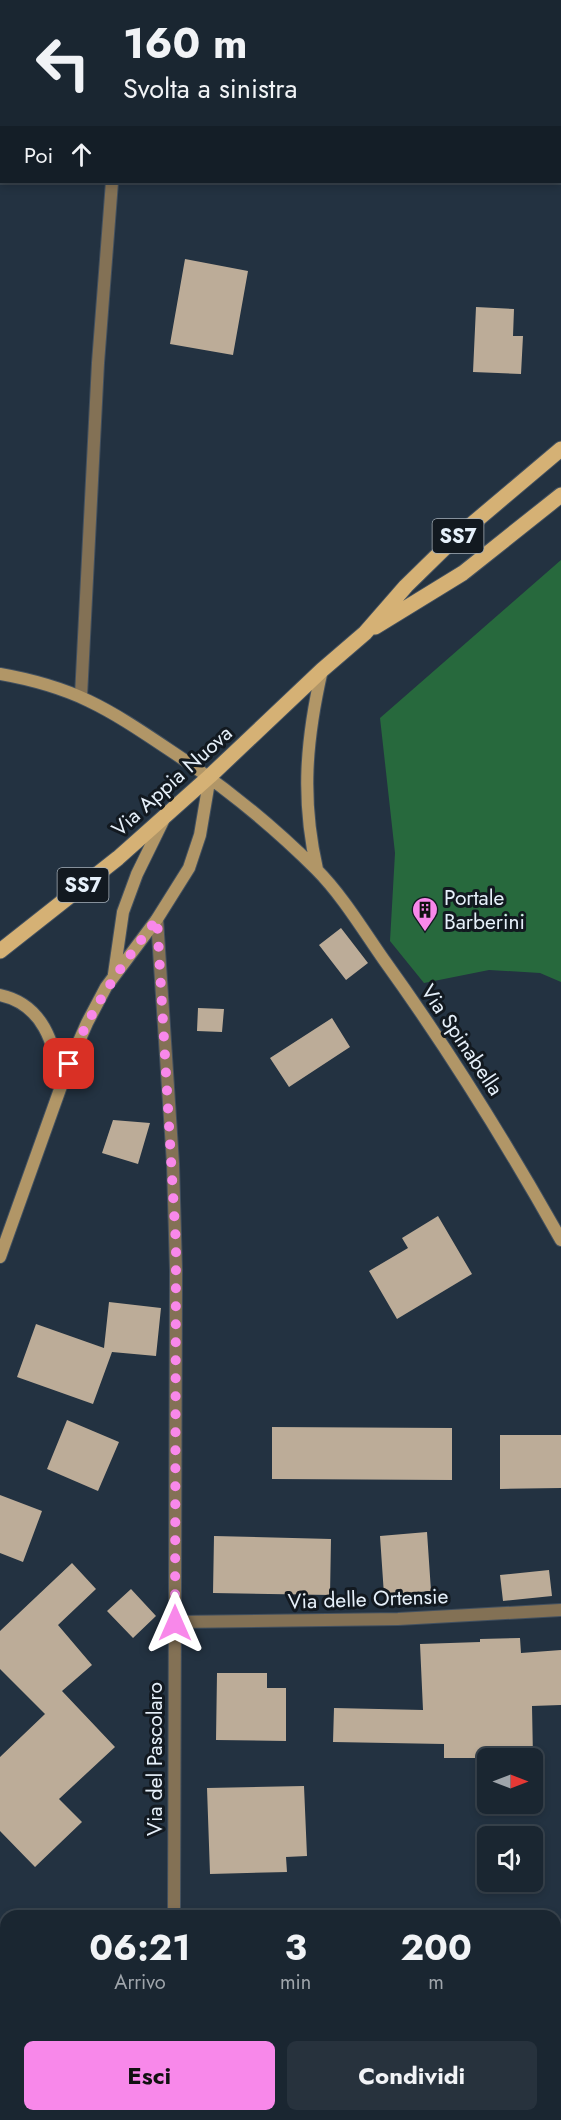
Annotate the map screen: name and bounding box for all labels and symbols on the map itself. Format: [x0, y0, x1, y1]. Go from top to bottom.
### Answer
road number: SS7 [432, 519, 484, 553]
street label: Via Appia Nuova [105, 719, 239, 843]
road number: SS7 [58, 868, 109, 902]
place label: Portale Barberini [444, 883, 525, 937]
building icon: Portale Barberini [410, 895, 440, 933]
street label: Via Spinabella [414, 978, 510, 1102]
pin [43, 1038, 94, 1089]
street label: Via delle Ortensie [287, 1581, 449, 1617]
position arrow [143, 1591, 207, 1655]
street label: Via del Pascolaro [140, 1682, 170, 1836]
north arrow [477, 1748, 543, 1814]

